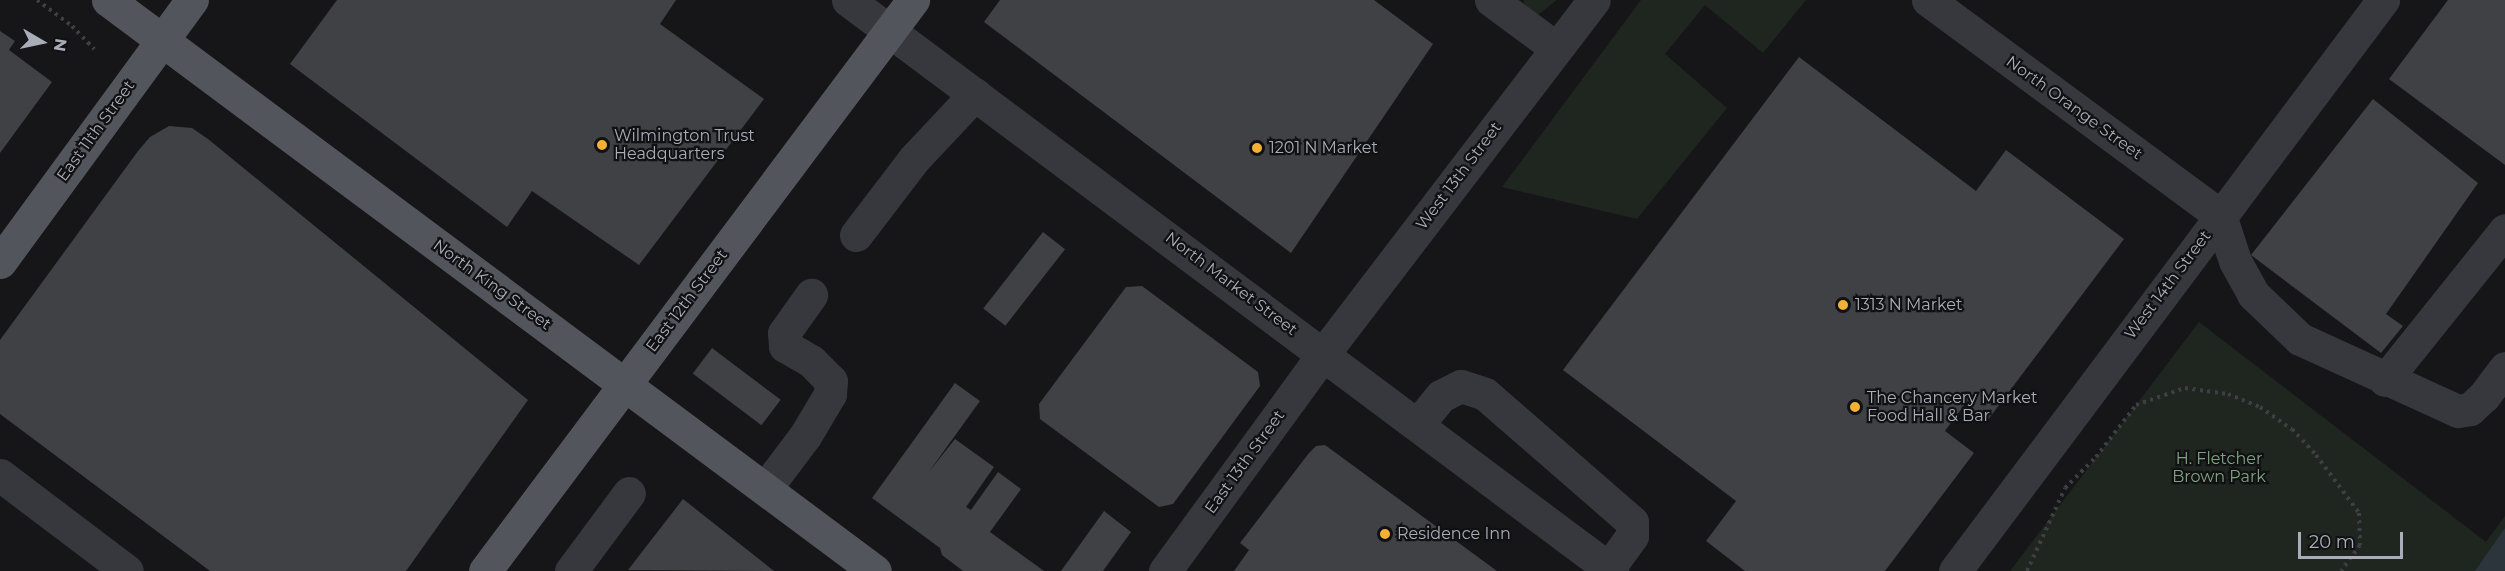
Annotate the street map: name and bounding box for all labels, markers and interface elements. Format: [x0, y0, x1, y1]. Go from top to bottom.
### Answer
north arrow [12, 12, 72, 72]
text: N [50, 37, 71, 53]
street label: North Orange Street [2002, 52, 2146, 164]
street label: East 11th Street [53, 77, 139, 185]
street label: West 13th Street [1412, 118, 1506, 234]
place label: Wilmington Trust Headquarters [614, 126, 755, 164]
marker: Wilmington Trust Headquarters [595, 138, 609, 152]
place label: 1201 N Market [1269, 138, 1378, 158]
marker: 1201 N Market [1250, 141, 1264, 155]
street label: West 14th Street [2121, 227, 2215, 343]
street label: North Market Street [1161, 228, 1301, 340]
street label: North King Street [429, 236, 555, 334]
street label: East 12th Street [642, 246, 732, 356]
place label: 1313 N Market [1855, 295, 1962, 315]
marker: 1313 N Market [1836, 298, 1850, 312]
place label: The Chancery Market Food Hall & Bar [1867, 388, 2037, 426]
marker: The Chancery Market Food Hall & Bar [1848, 400, 1862, 414]
street label: East 13th Street [1201, 407, 1289, 517]
park label: H. Fletcher Brown Park [2172, 449, 2266, 487]
scale bar [2301, 520, 2406, 558]
place label: Residence Inn [1397, 524, 1511, 544]
marker: Residence Inn [1378, 527, 1392, 541]
text: 20 m [2309, 531, 2355, 553]

